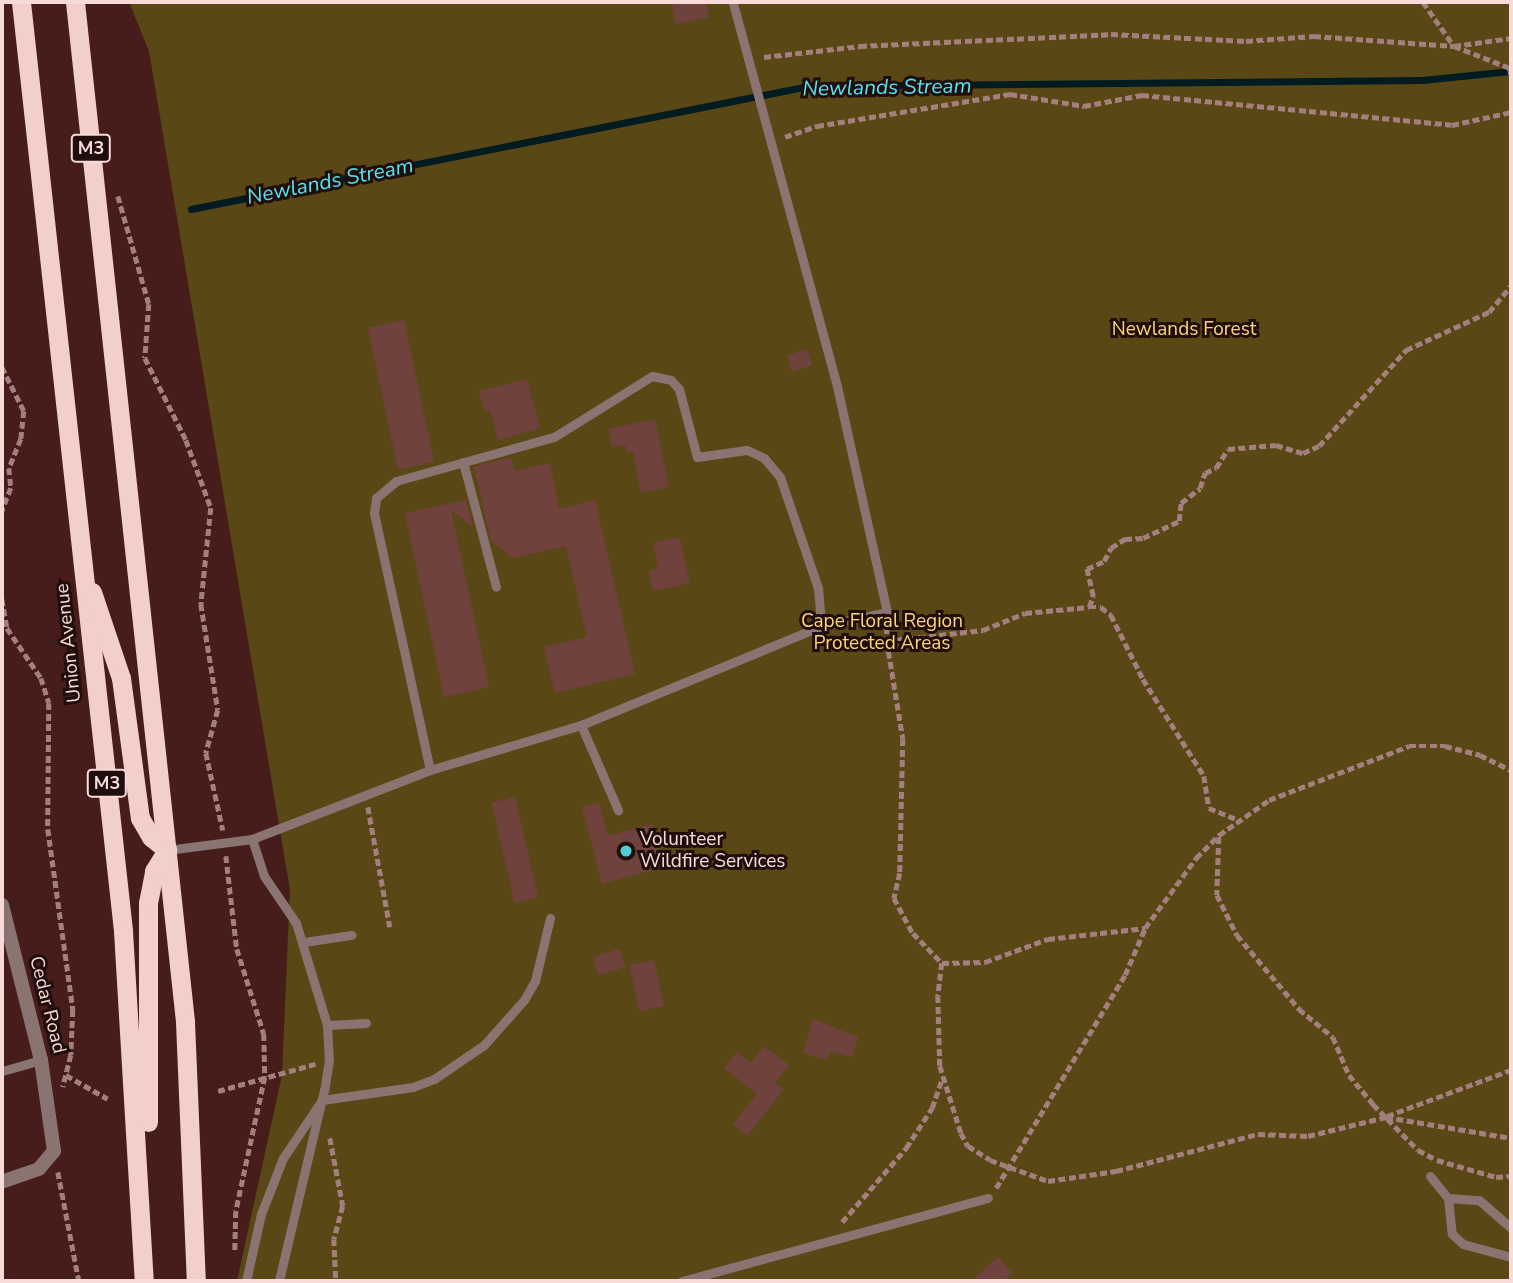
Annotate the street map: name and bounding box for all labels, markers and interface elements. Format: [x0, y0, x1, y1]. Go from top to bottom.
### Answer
water label: Newlands Stream [802, 73, 972, 101]
road number: M3 [70, 134, 112, 162]
water label: Newlands Stream [245, 152, 415, 210]
park label: Newlands Forest [1112, 319, 1256, 341]
street label: Union Avenue [51, 582, 87, 704]
park label: Cape Floral Region Protected Areas [801, 611, 963, 655]
road number: M3 [86, 768, 128, 798]
place label: Volunteer Wildfire Services [640, 829, 785, 873]
marker: Volunteer Wildfire Services [618, 843, 634, 859]
street label: Cedar Road [24, 954, 70, 1056]

